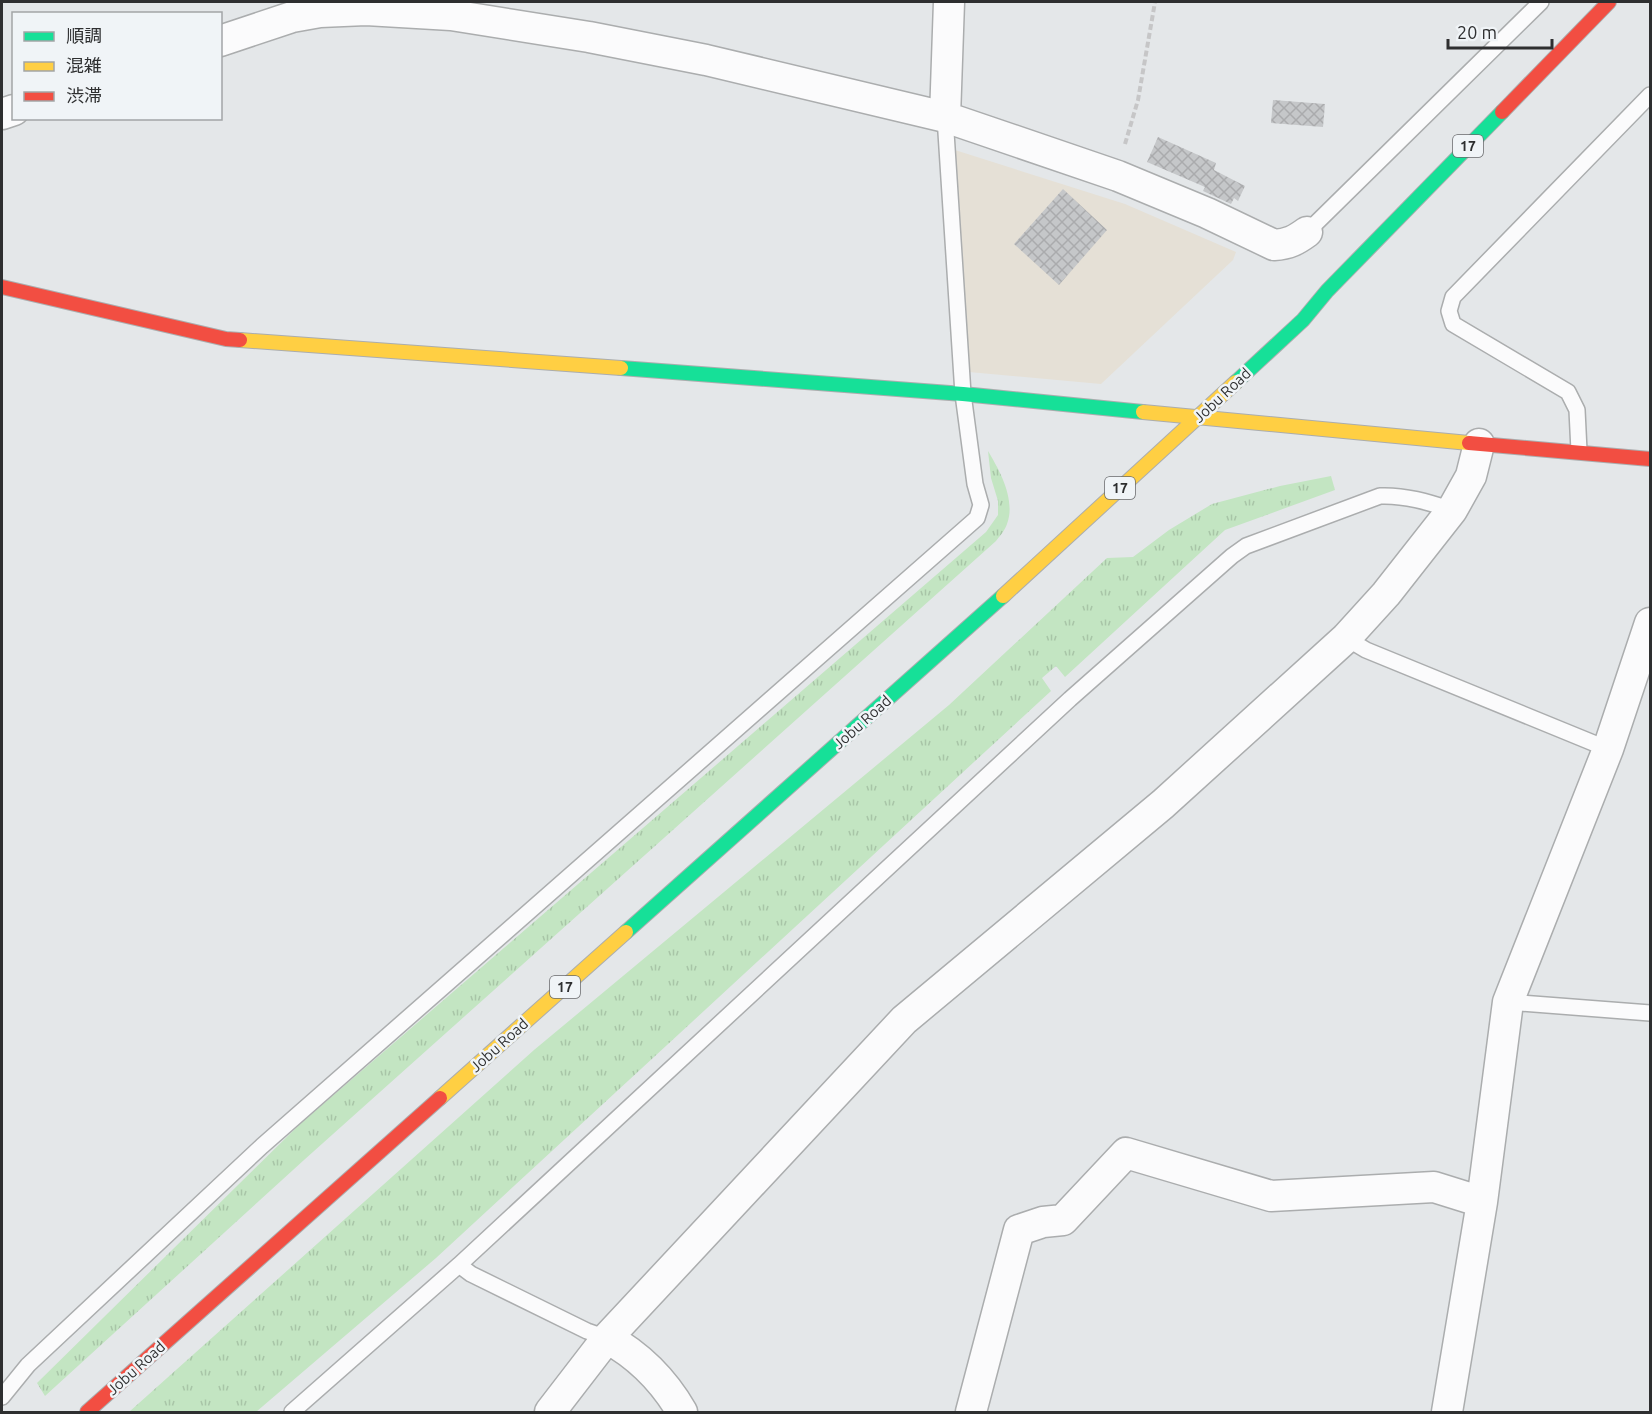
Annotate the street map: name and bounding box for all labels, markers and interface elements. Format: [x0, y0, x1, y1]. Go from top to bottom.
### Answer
legend [12, 12, 222, 120]
scale bar [1448, 12, 1552, 50]
text: 20 m [1457, 22, 1497, 42]
text: 順調 [66, 25, 102, 45]
text: 混雑 [66, 55, 102, 75]
text: 渋滞 [66, 85, 102, 105]
road number: 17 [1453, 135, 1483, 157]
street label: Jobu Road [1190, 364, 1254, 426]
road number: 17 [1105, 477, 1135, 499]
street label: Jobu Road [830, 692, 894, 752]
road number: 17 [550, 976, 580, 998]
street label: Jobu Road [467, 1015, 531, 1075]
street label: Jobu Road [104, 1338, 168, 1398]

